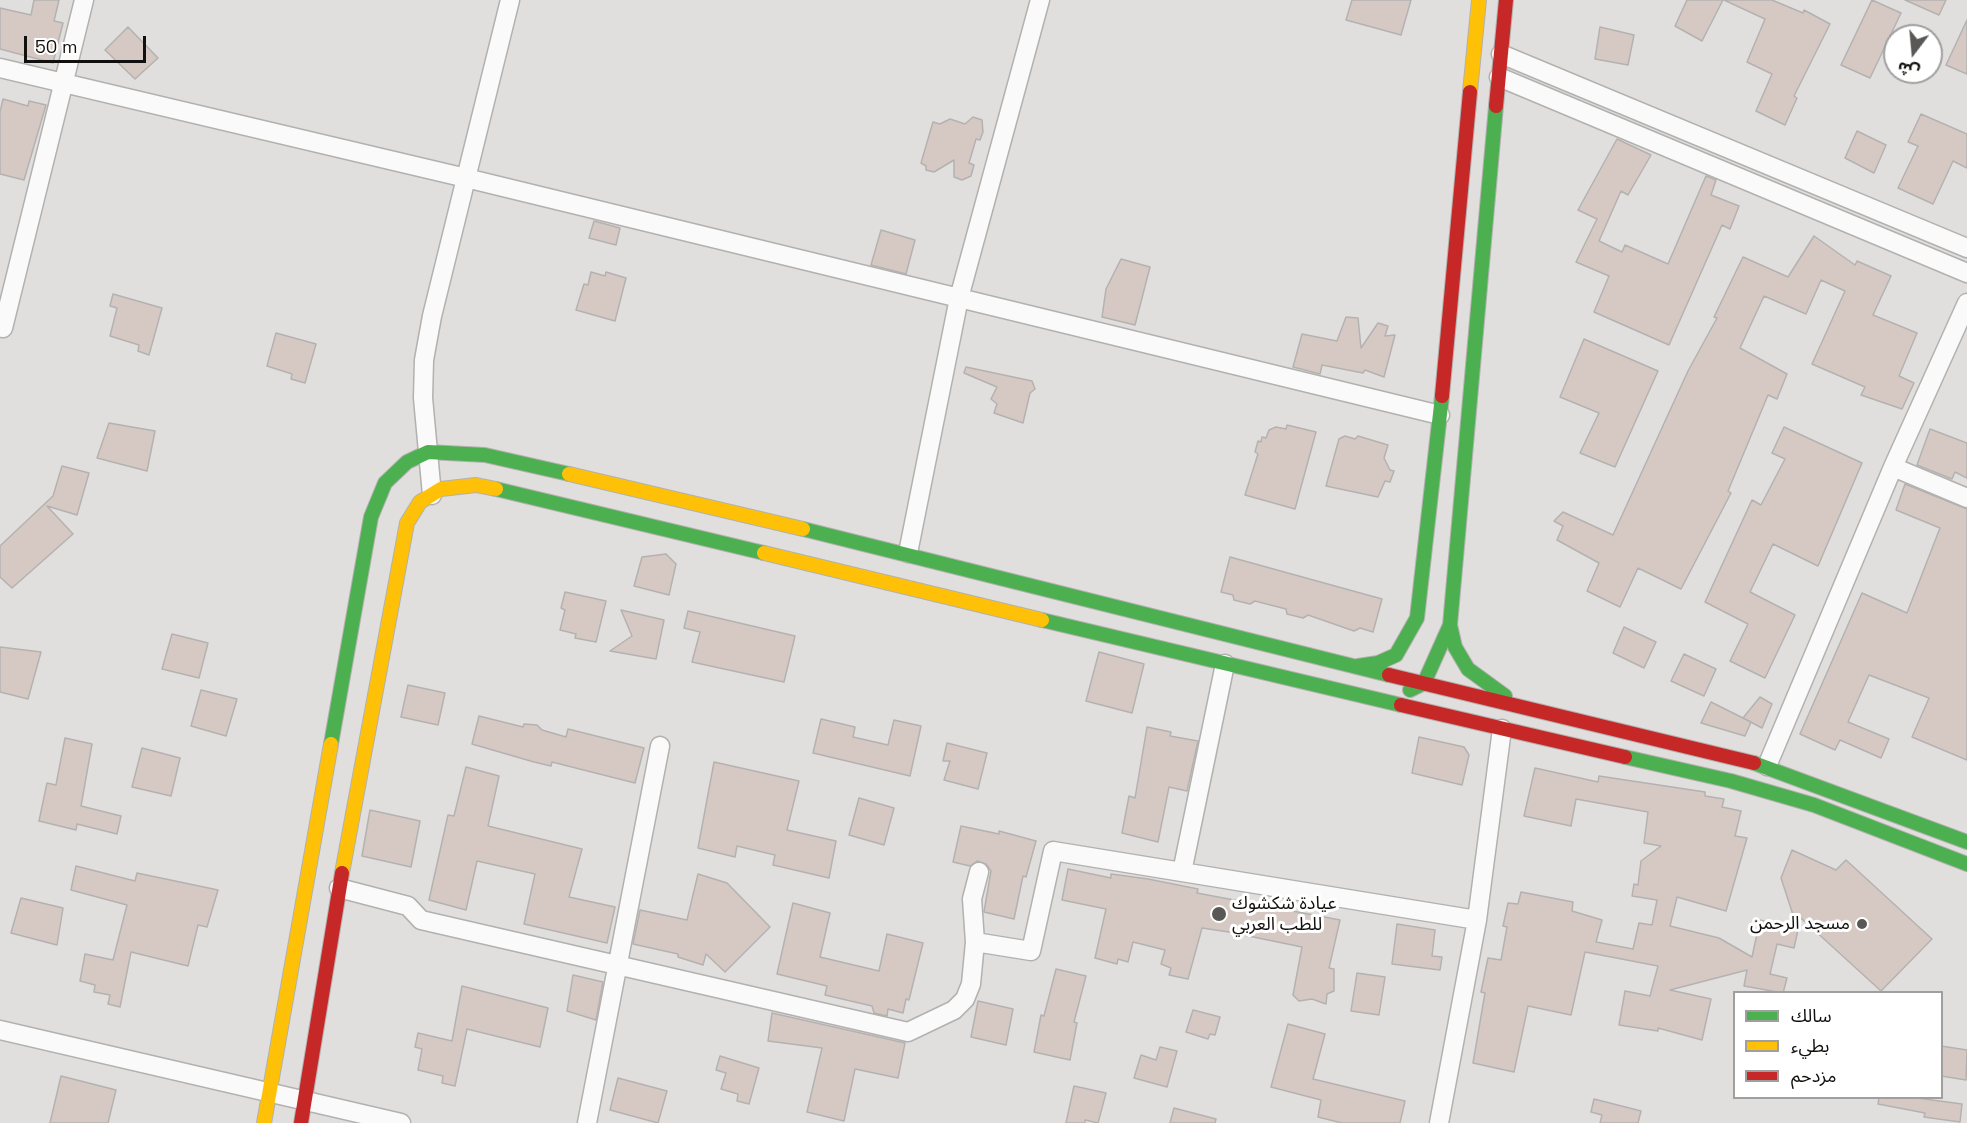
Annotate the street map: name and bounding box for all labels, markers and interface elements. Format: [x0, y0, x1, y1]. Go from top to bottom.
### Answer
scale bar [27, 24, 148, 62]
north arrow [1883, 24, 1943, 84]
text: 50 m [35, 35, 77, 58]
text: ش [1895, 57, 1922, 83]
place label: عيادة شكشوك للطب العربي [1232, 893, 1336, 936]
marker: عيادة شكشوك للطب العربي [1210, 905, 1228, 923]
place label: مسجد الرحمن [1750, 913, 1850, 935]
marker: مسجد الرحمن [1855, 917, 1869, 931]
legend [1733, 991, 1943, 1099]
text: سالك [1791, 1004, 1832, 1027]
text: بطيء [1791, 1034, 1829, 1057]
text: مزدحم [1791, 1064, 1836, 1087]

